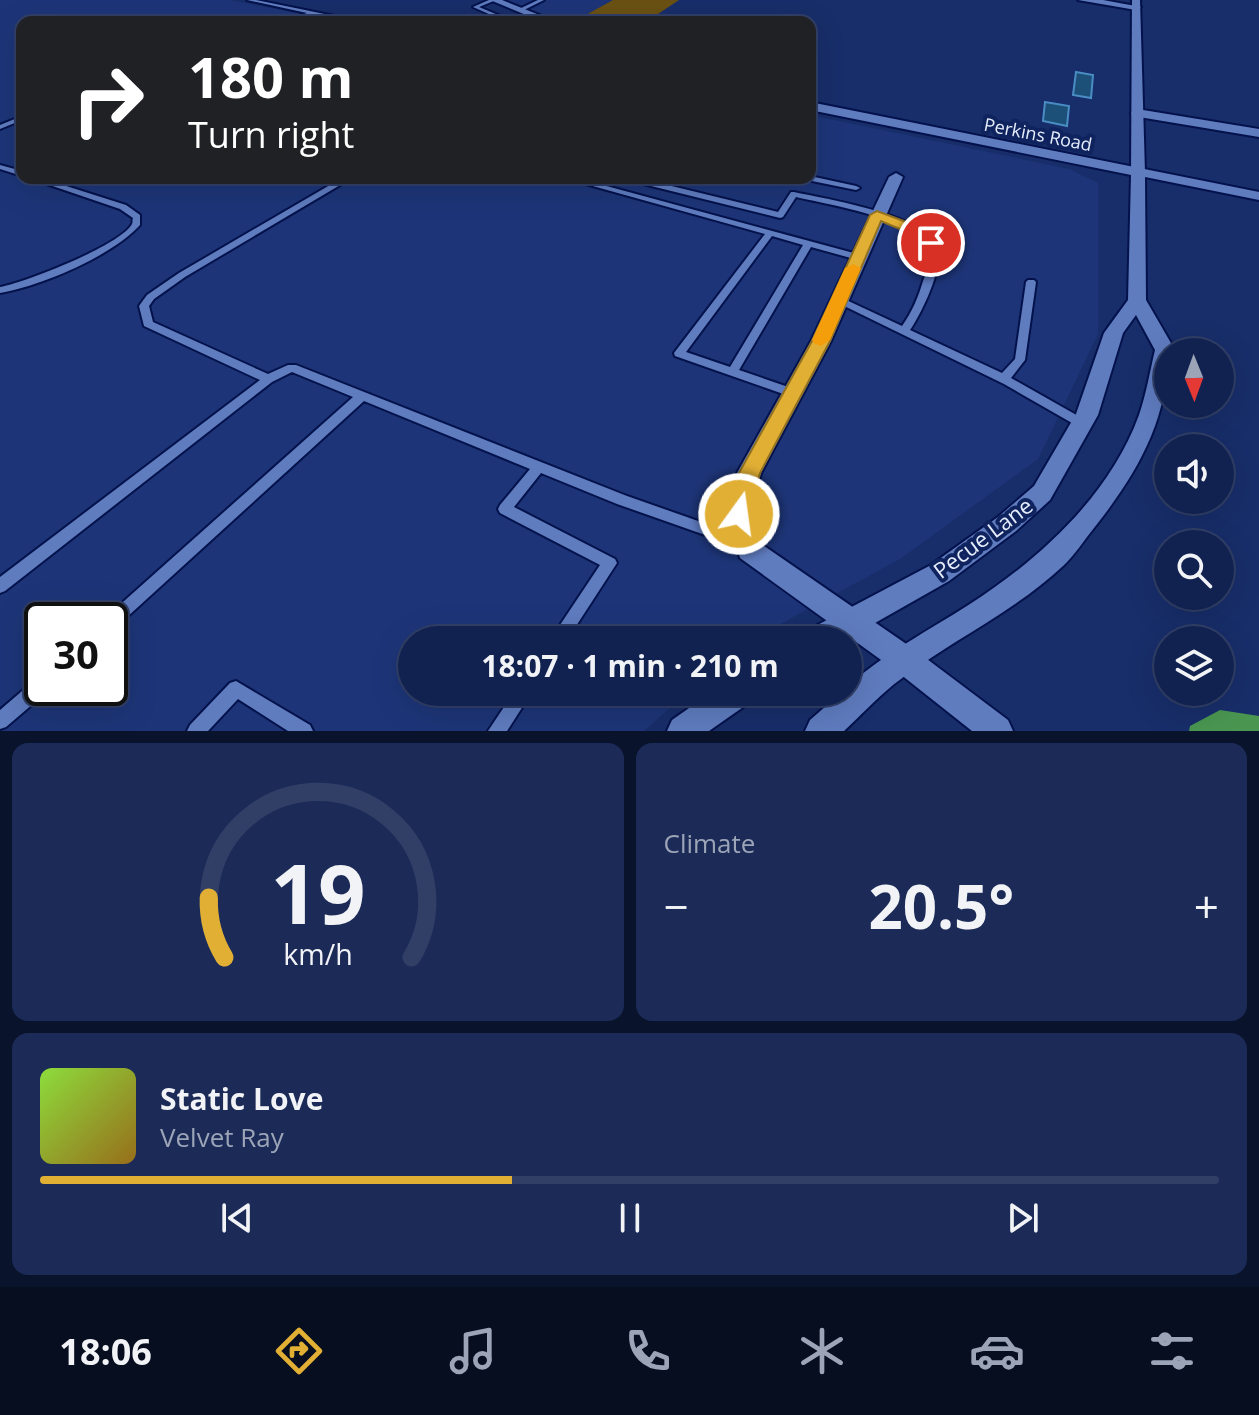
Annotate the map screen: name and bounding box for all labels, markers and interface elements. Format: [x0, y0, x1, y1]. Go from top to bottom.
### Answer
text: 180 m [188, 38, 354, 114]
icon: right [56, 48, 160, 152]
text: Turn right [188, 110, 354, 159]
street label: Perkins Road [982, 112, 1094, 156]
pin [897, 209, 965, 277]
icon: arrive [909, 221, 953, 265]
north arrow [1154, 338, 1234, 418]
map controls [1154, 338, 1234, 706]
button: sound [1154, 434, 1234, 514]
position arrow [697, 472, 781, 556]
street label: Pecue Lane [927, 490, 1038, 584]
button: search [1154, 530, 1234, 610]
speed limit sign: 30 [24, 602, 128, 706]
button: layers [1154, 626, 1234, 706]
text: 18:07 · 1 min · 210 m [481, 645, 779, 686]
text: Climate [664, 825, 755, 861]
text: 19 [270, 835, 365, 948]
text: 20.5° [868, 865, 1014, 947]
text: − [664, 876, 689, 936]
text: + [1194, 876, 1219, 936]
text: km/h [283, 934, 352, 973]
text: Static Love [160, 1078, 323, 1119]
text: Velvet Ray [160, 1119, 284, 1155]
icon: previous [215, 1196, 259, 1240]
icon: pause [608, 1196, 652, 1240]
icon: next [1001, 1196, 1045, 1240]
icon: directions [271, 1323, 327, 1379]
icon: music [445, 1323, 501, 1379]
icon: phone [620, 1323, 676, 1379]
icon: climate [794, 1323, 850, 1379]
icon: car [969, 1323, 1025, 1379]
icon: filters [1144, 1323, 1200, 1379]
text: 18:06 [59, 1327, 152, 1376]

